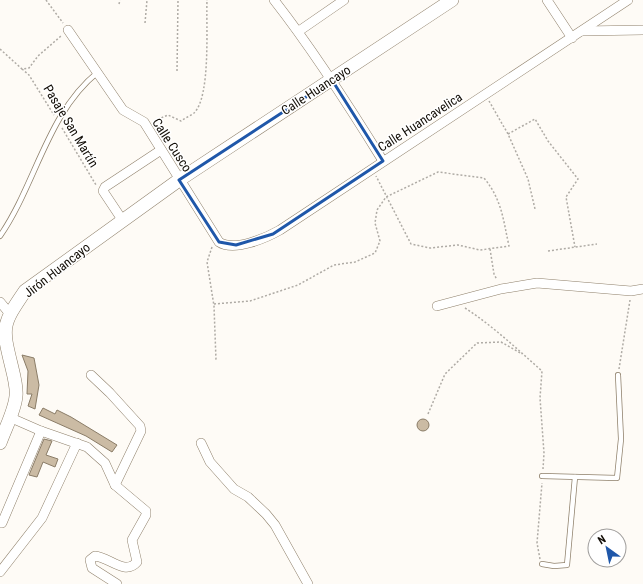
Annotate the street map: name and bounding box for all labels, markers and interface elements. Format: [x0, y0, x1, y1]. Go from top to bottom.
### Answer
street label: Calle Huancayo [279, 62, 353, 118]
street label: Pasaje San Martín [41, 82, 101, 170]
street label: Calle Huancavelica [375, 89, 465, 155]
street label: Calle Cusco [149, 115, 195, 175]
street label: Jirón Huancayo [21, 240, 93, 300]
north arrow [587, 528, 627, 568]
text: N [595, 533, 608, 547]

